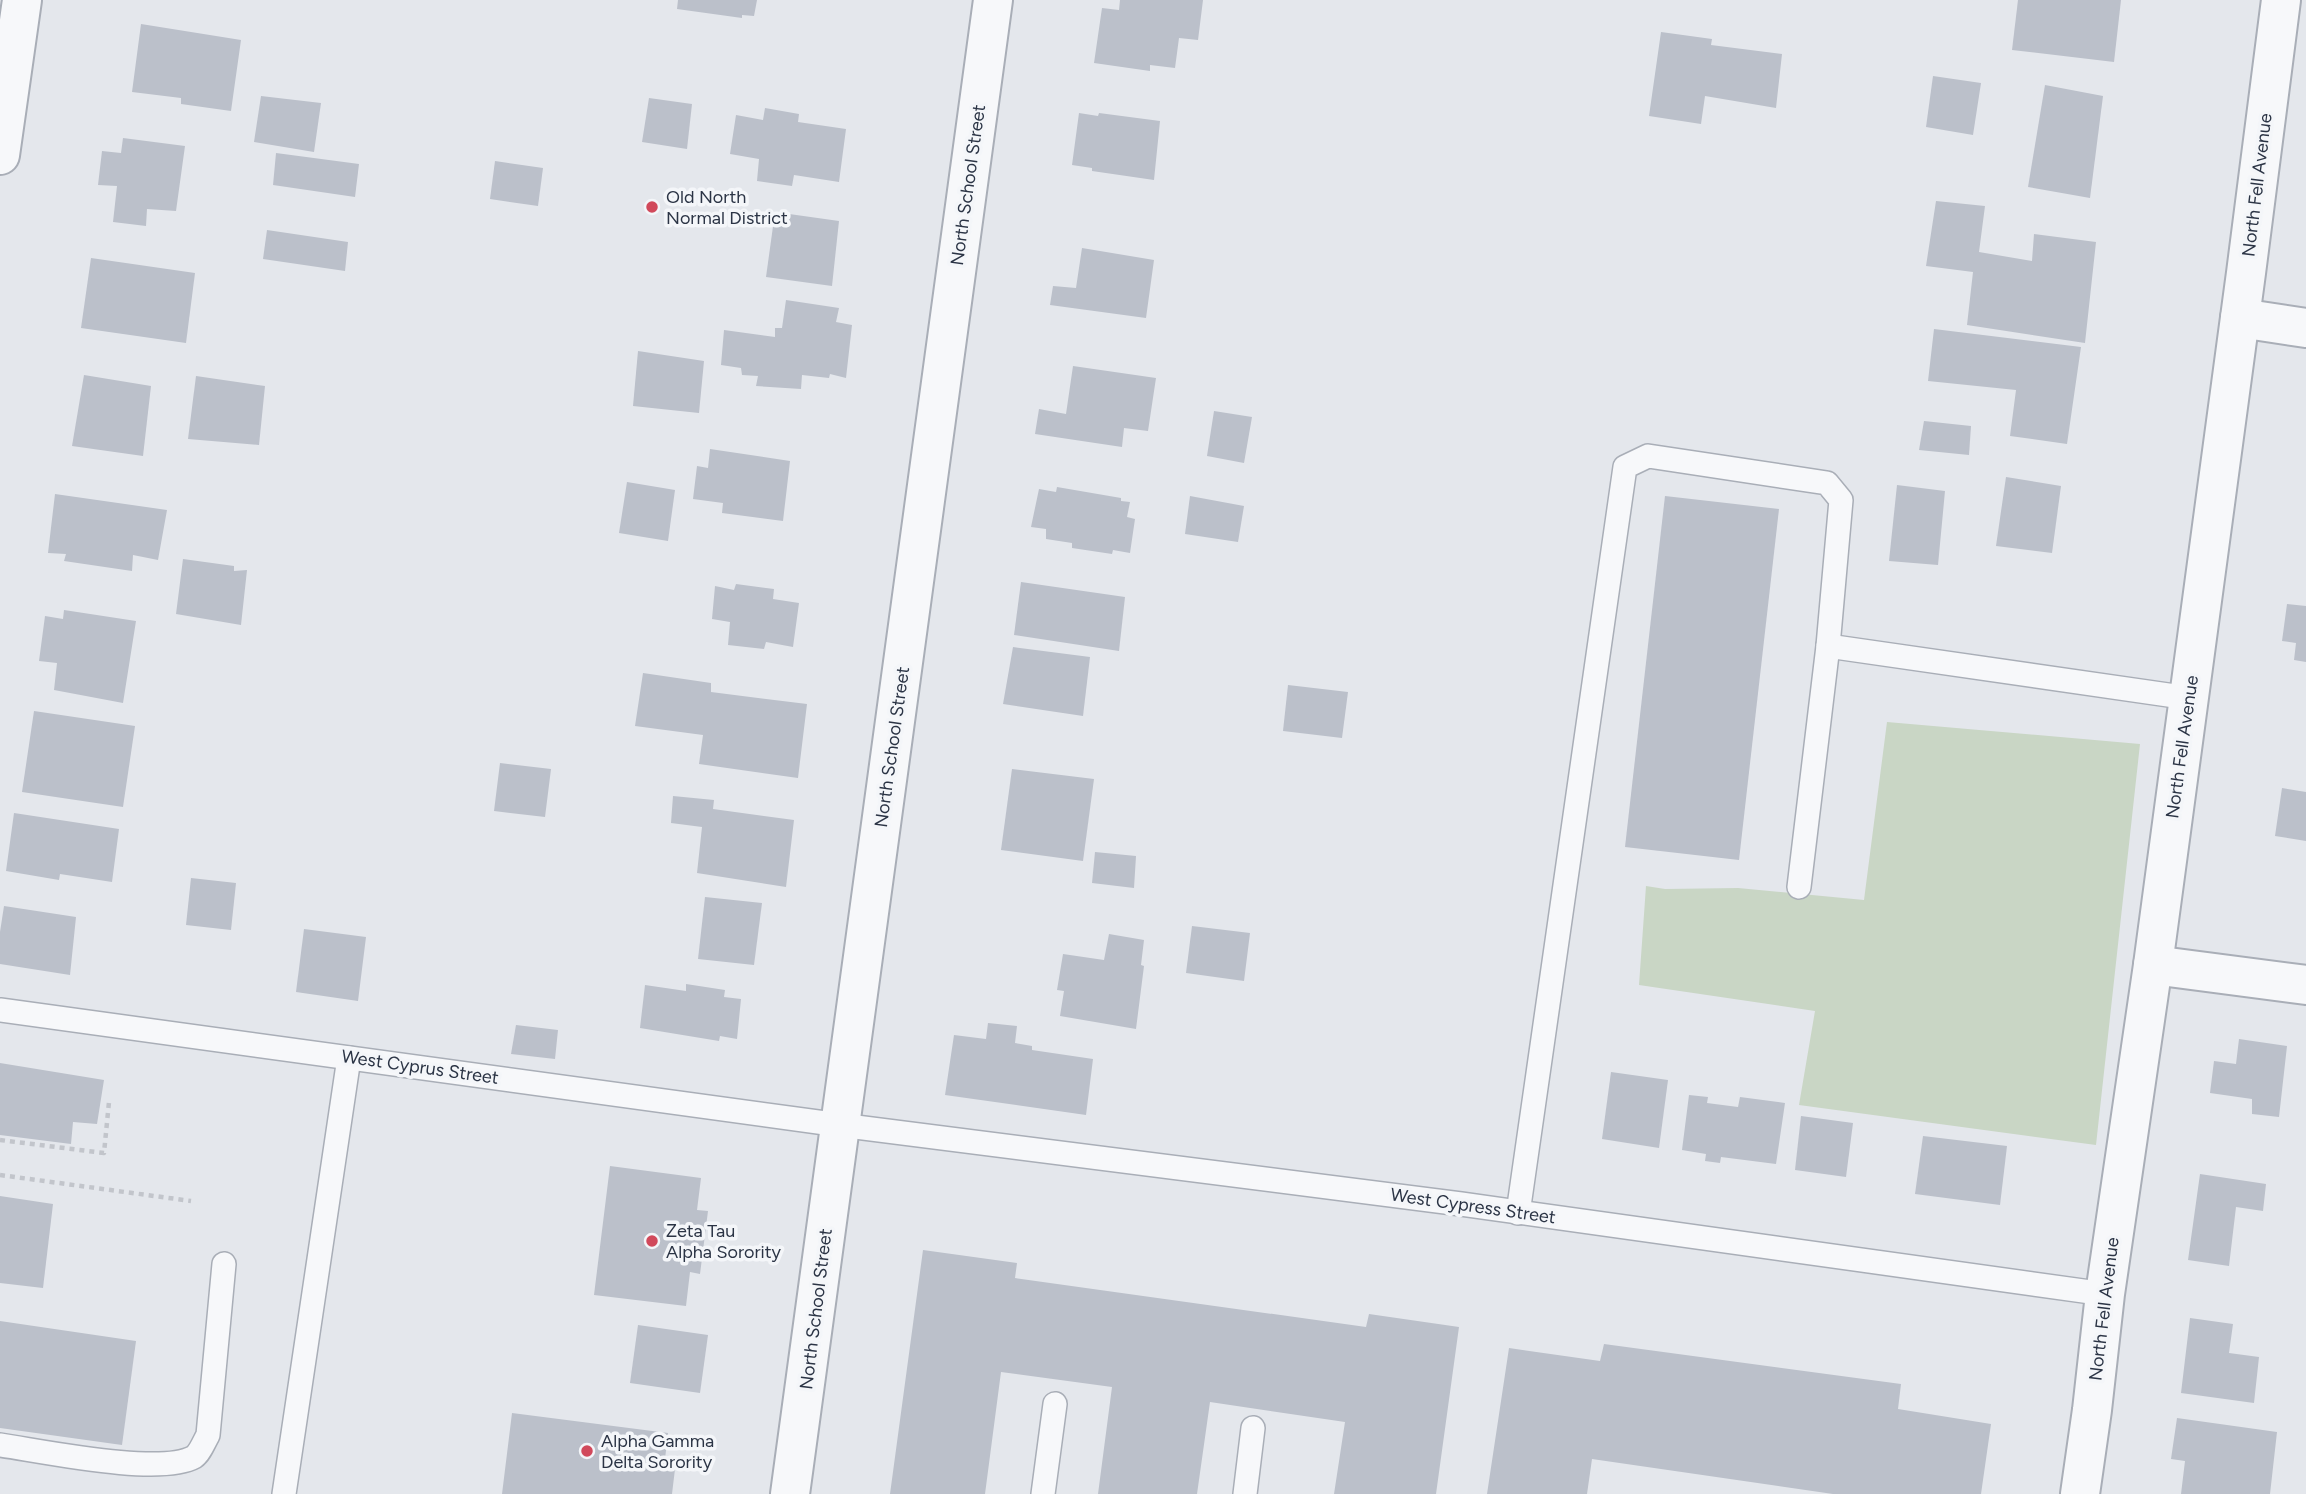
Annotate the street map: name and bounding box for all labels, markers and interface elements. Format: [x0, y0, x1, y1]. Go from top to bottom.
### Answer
street label: North School Street [946, 103, 990, 267]
street label: North Fell Avenue [2237, 112, 2277, 258]
place label: Old North Normal District [666, 186, 788, 229]
marker: Old North Normal District [644, 199, 660, 215]
street label: North School Street [870, 665, 914, 829]
street label: North Fell Avenue [2161, 674, 2203, 820]
street label: West Cyprus Street [340, 1045, 500, 1089]
street label: West Cypress Street [1389, 1184, 1557, 1229]
place label: Ζeta Tau Alpha Sorority [666, 1220, 782, 1263]
street label: North School Street [795, 1227, 837, 1391]
marker: Ζeta Tau Alpha Sorority [644, 1233, 660, 1249]
street label: North Fell Avenue [2084, 1236, 2124, 1382]
place label: Alpha Gamma Delta Sorority [601, 1430, 714, 1473]
marker: Alpha Gamma Delta Sorority [579, 1443, 595, 1459]

